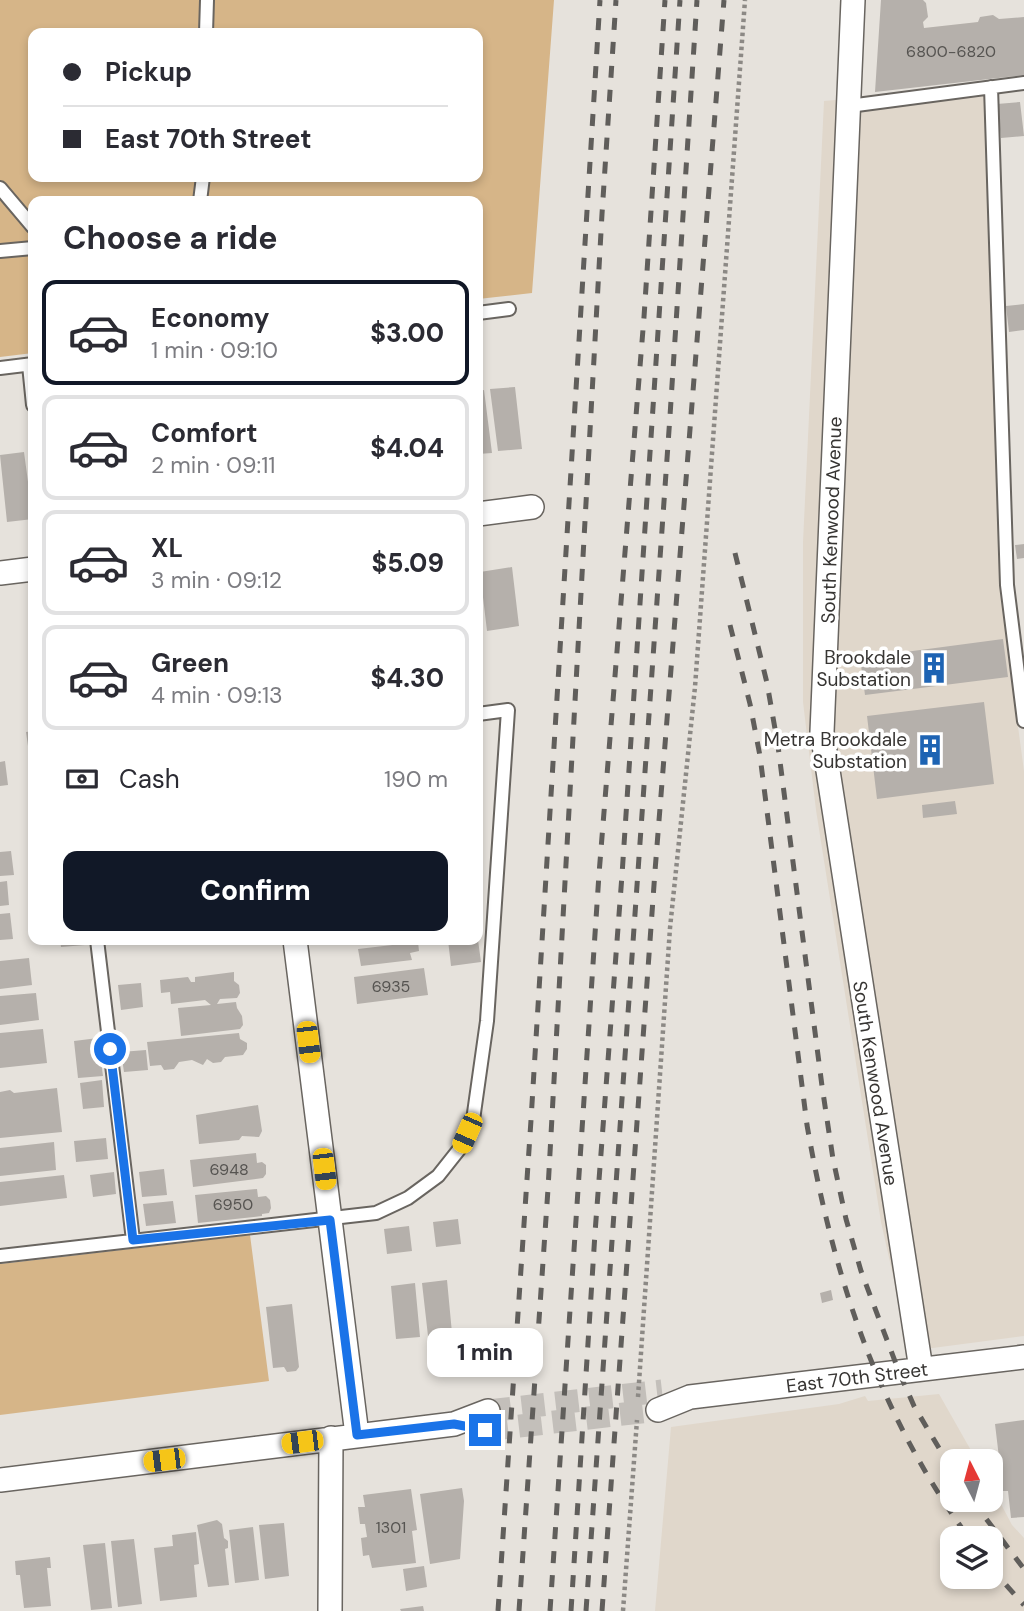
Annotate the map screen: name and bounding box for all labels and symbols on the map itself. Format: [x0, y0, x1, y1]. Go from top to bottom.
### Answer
house number: 6800-6820 [906, 41, 996, 62]
street label: South Kenwood Avenue [815, 416, 848, 624]
place label: Brookdale Substation [816, 645, 911, 692]
building icon: Brookdale Substation [917, 651, 951, 685]
place label: Metra Brookdale Substation [764, 727, 907, 774]
building icon: Metra Brookdale Substation [913, 733, 947, 767]
house number: 6935 [372, 976, 410, 997]
street label: South Kenwood Avenue [847, 979, 904, 1187]
car [296, 1020, 321, 1064]
route start [94, 1033, 126, 1065]
car [449, 1110, 486, 1156]
car [312, 1147, 337, 1191]
house number: 6948 [209, 1159, 249, 1180]
house number: 6950 [213, 1194, 253, 1215]
callout: 1 min [427, 1328, 543, 1378]
street label: East 70th Street [785, 1356, 929, 1399]
route end [469, 1414, 501, 1446]
car [280, 1429, 325, 1455]
car [142, 1447, 187, 1473]
north arrow [940, 1449, 1003, 1512]
house number: 1301 [376, 1517, 406, 1538]

